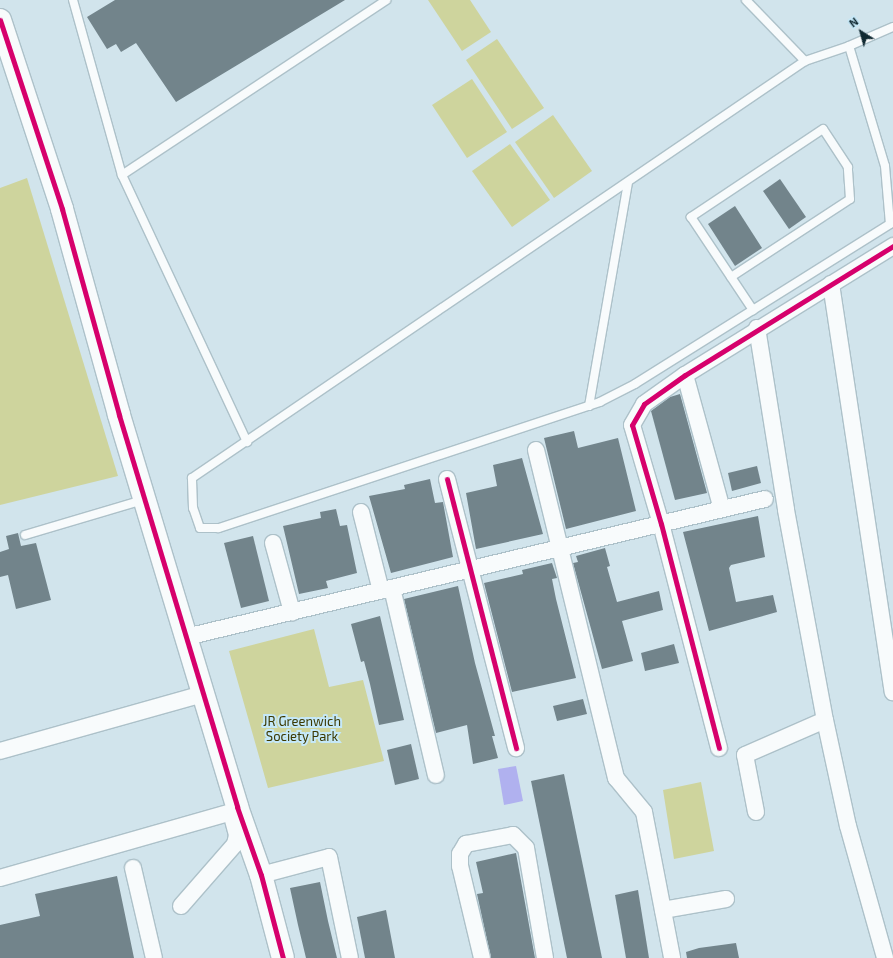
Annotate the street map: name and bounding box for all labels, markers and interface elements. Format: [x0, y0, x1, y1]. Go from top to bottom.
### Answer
north arrow [841, 12, 881, 52]
text: N [846, 14, 861, 30]
park label: JR Greenwich Society Park [263, 714, 341, 745]

